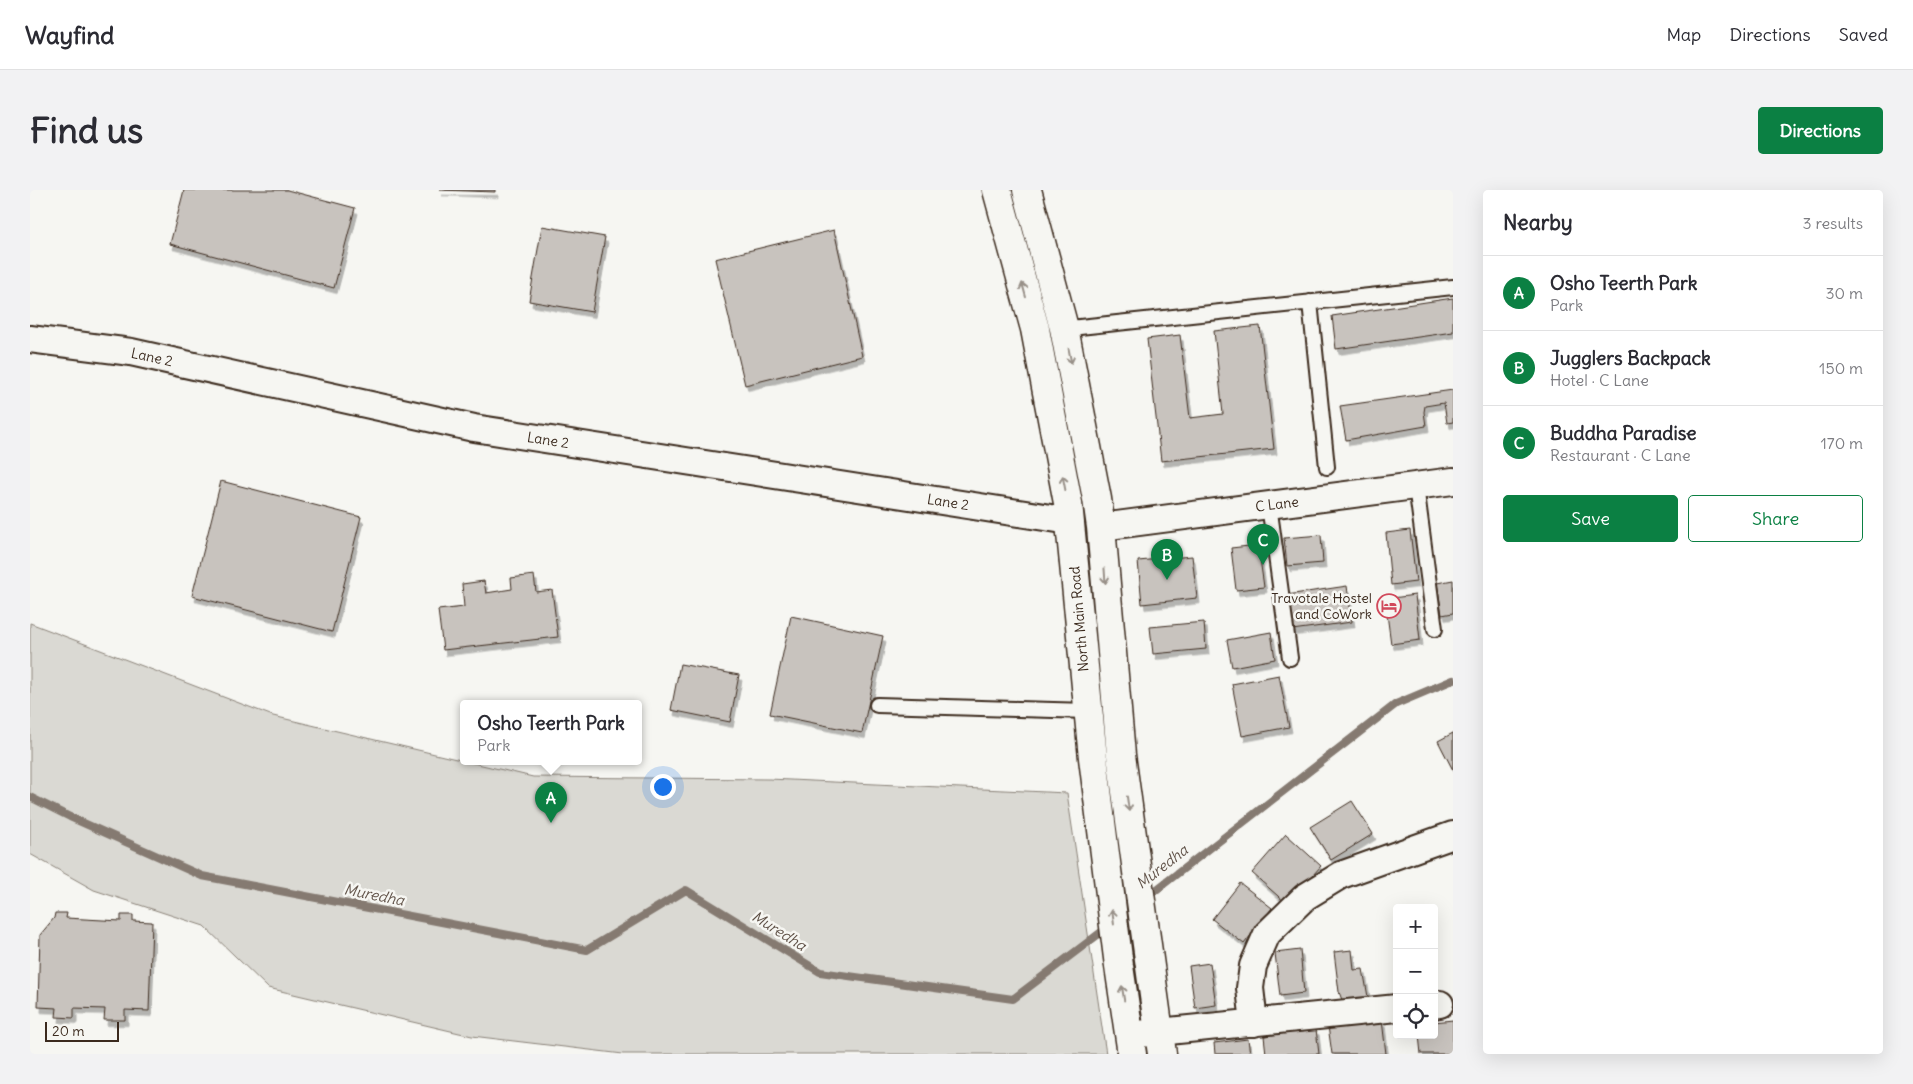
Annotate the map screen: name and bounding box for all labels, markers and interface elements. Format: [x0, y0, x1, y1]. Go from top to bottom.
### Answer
text: Wayfind [25, 20, 114, 50]
text: Map [1666, 23, 1701, 46]
text: Directions [1729, 23, 1811, 46]
text: Saved [1839, 23, 1888, 46]
button: Directions [1758, 107, 1883, 154]
text: Find us [30, 108, 143, 152]
text: Nearby [1503, 209, 1573, 236]
text: 3 results [1803, 213, 1863, 233]
text: Osho Teerth Park [1550, 271, 1698, 295]
one-way arrow [1019, 282, 1029, 298]
text: A [1514, 283, 1524, 303]
text: 30 m [1826, 283, 1863, 303]
text: Park [1550, 295, 1583, 315]
street label: Lane 2 [130, 344, 175, 370]
text: Jugglers Backpack [1550, 346, 1711, 370]
one-way arrow [1065, 348, 1075, 364]
text: B [1514, 358, 1524, 378]
text: 150 m [1819, 358, 1863, 378]
text: Hotel · C Lane [1550, 370, 1649, 390]
text: Buddha Paradise [1550, 421, 1697, 445]
street label: Lane 2 [526, 428, 571, 452]
text: C [1514, 433, 1524, 453]
text: 170 m [1820, 433, 1863, 453]
text: Restaurant · C Lane [1550, 445, 1691, 465]
one-way arrow [1059, 476, 1069, 492]
street label: Lane 2 [926, 490, 971, 514]
street label: C Lane [1254, 492, 1300, 516]
button: Save [1503, 495, 1678, 542]
button: Share [1688, 495, 1863, 542]
pin: C [1247, 524, 1279, 565]
pin: B [1151, 539, 1183, 580]
street label: North Main Road [1065, 565, 1093, 673]
one-way arrow [1100, 567, 1109, 583]
place label: Travotale Hostel and CoWork [1271, 589, 1372, 623]
hotel icon: Travotale Hostel and CoWork [1376, 593, 1402, 619]
popup [460, 700, 642, 765]
text: Osho Teerth Park [477, 711, 625, 735]
text: Park [477, 735, 510, 755]
your location [650, 774, 676, 800]
pin: A [535, 782, 567, 823]
one-way arrow [1123, 795, 1133, 811]
water label: Muredha [1132, 840, 1193, 893]
water label: Muredha [343, 879, 407, 910]
map controls [1393, 904, 1438, 1039]
button: + [1393, 904, 1438, 949]
water label: Muredha [749, 906, 811, 955]
one-way arrow [1108, 910, 1118, 926]
button: − [1393, 949, 1438, 994]
one-way arrow [1118, 985, 1128, 1001]
button: locate [1393, 994, 1438, 1039]
scale bar [45, 1019, 119, 1042]
text: 20 m [52, 1022, 85, 1040]

